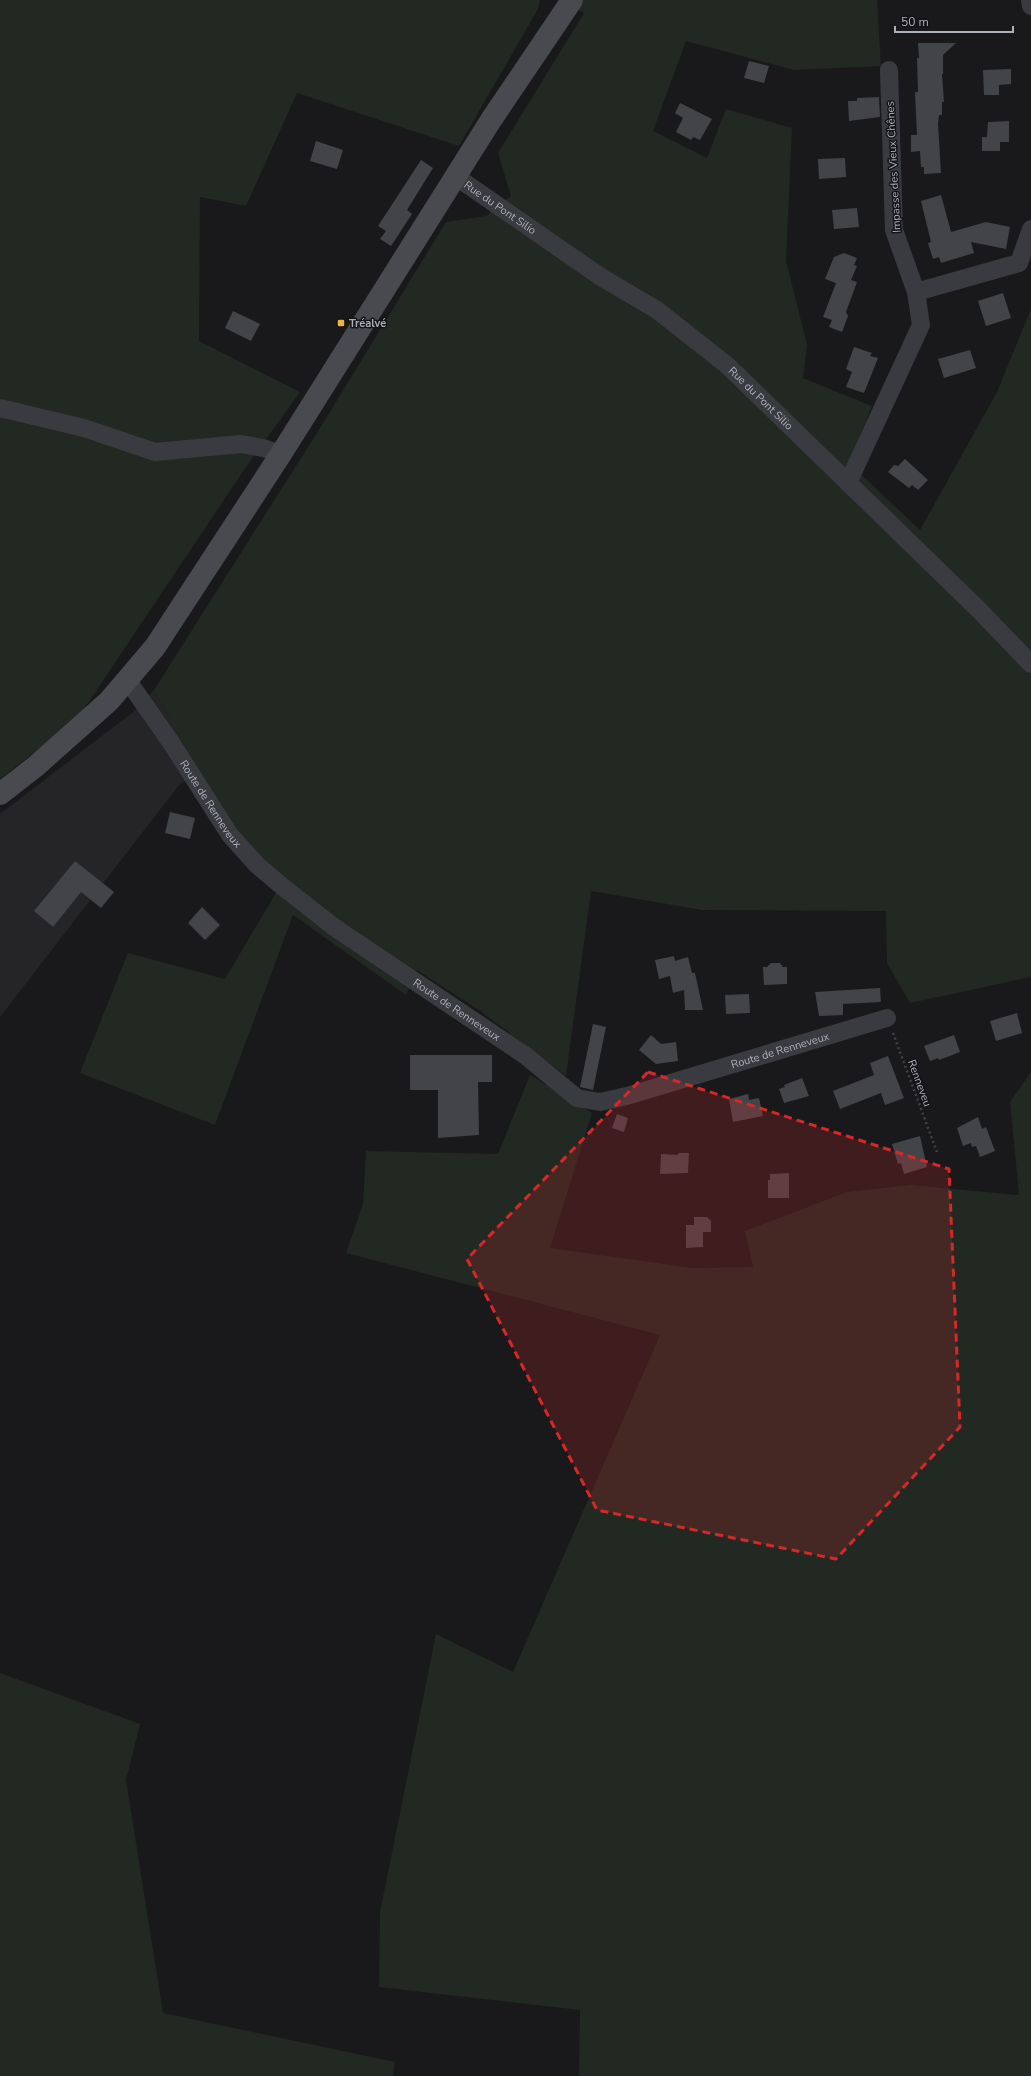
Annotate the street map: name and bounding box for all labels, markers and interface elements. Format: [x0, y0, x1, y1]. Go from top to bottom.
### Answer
scale bar [895, 8, 1013, 34]
text: 50 m [901, 14, 929, 30]
street label: Impasse des Vieux Chênes [883, 101, 904, 233]
street label: Rue du Pont Silio [461, 177, 539, 238]
place label: Tréalvé [349, 316, 386, 331]
marker: Tréalvé [336, 318, 346, 328]
street label: Rue du Pont Silio [725, 364, 796, 433]
street label: Route de Renneveux [176, 757, 245, 851]
street label: Route de Renneveux [410, 975, 503, 1045]
street label: Route de Renneveux [729, 1029, 831, 1072]
street label: Renneveu [904, 1058, 935, 1109]

